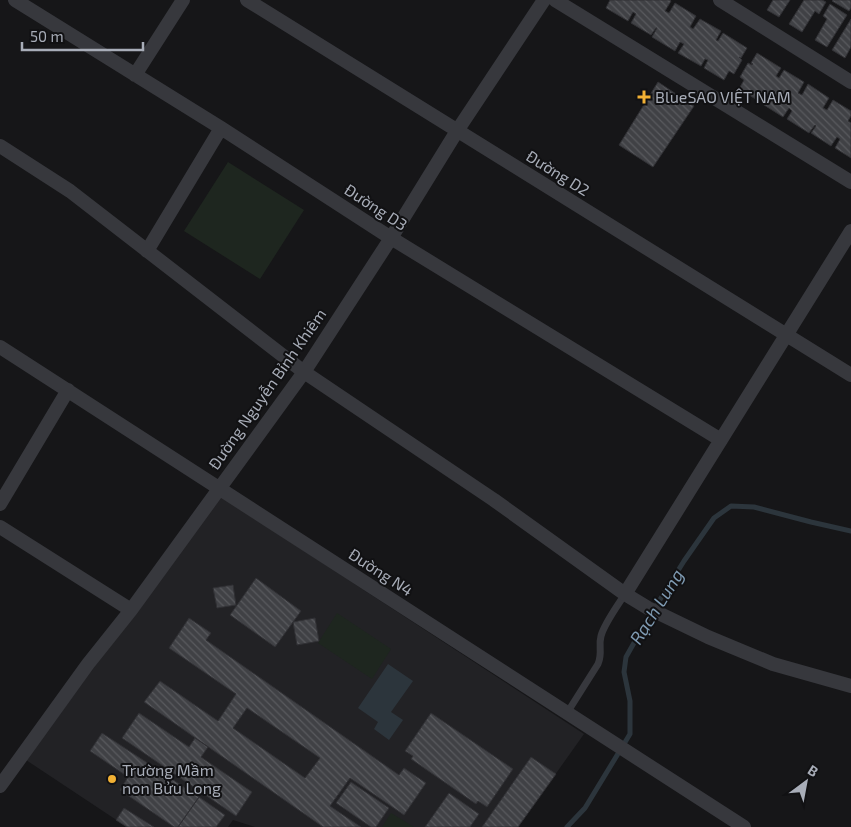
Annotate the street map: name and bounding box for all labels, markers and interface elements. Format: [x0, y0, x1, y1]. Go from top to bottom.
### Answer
scale bar [22, 20, 144, 52]
text: 50 m [30, 27, 64, 45]
place label: BlueSAO VIỆT NAM [655, 87, 791, 106]
marker: BlueSAO VIỆT NAM [637, 90, 651, 104]
street label: Đường D2 [523, 146, 593, 199]
street label: Đường D3 [341, 179, 411, 234]
street label: Đường Nguyễn Bỉnh Khiêm [204, 305, 329, 473]
street label: Đường N4 [346, 544, 417, 599]
water label: Rạch Lung [624, 565, 688, 648]
north arrow [781, 757, 831, 807]
place label: Trường Mầm non Bửu Long [122, 760, 221, 797]
text: B [805, 761, 821, 780]
marker: Trường Mầm non Bửu Long [106, 773, 118, 785]

